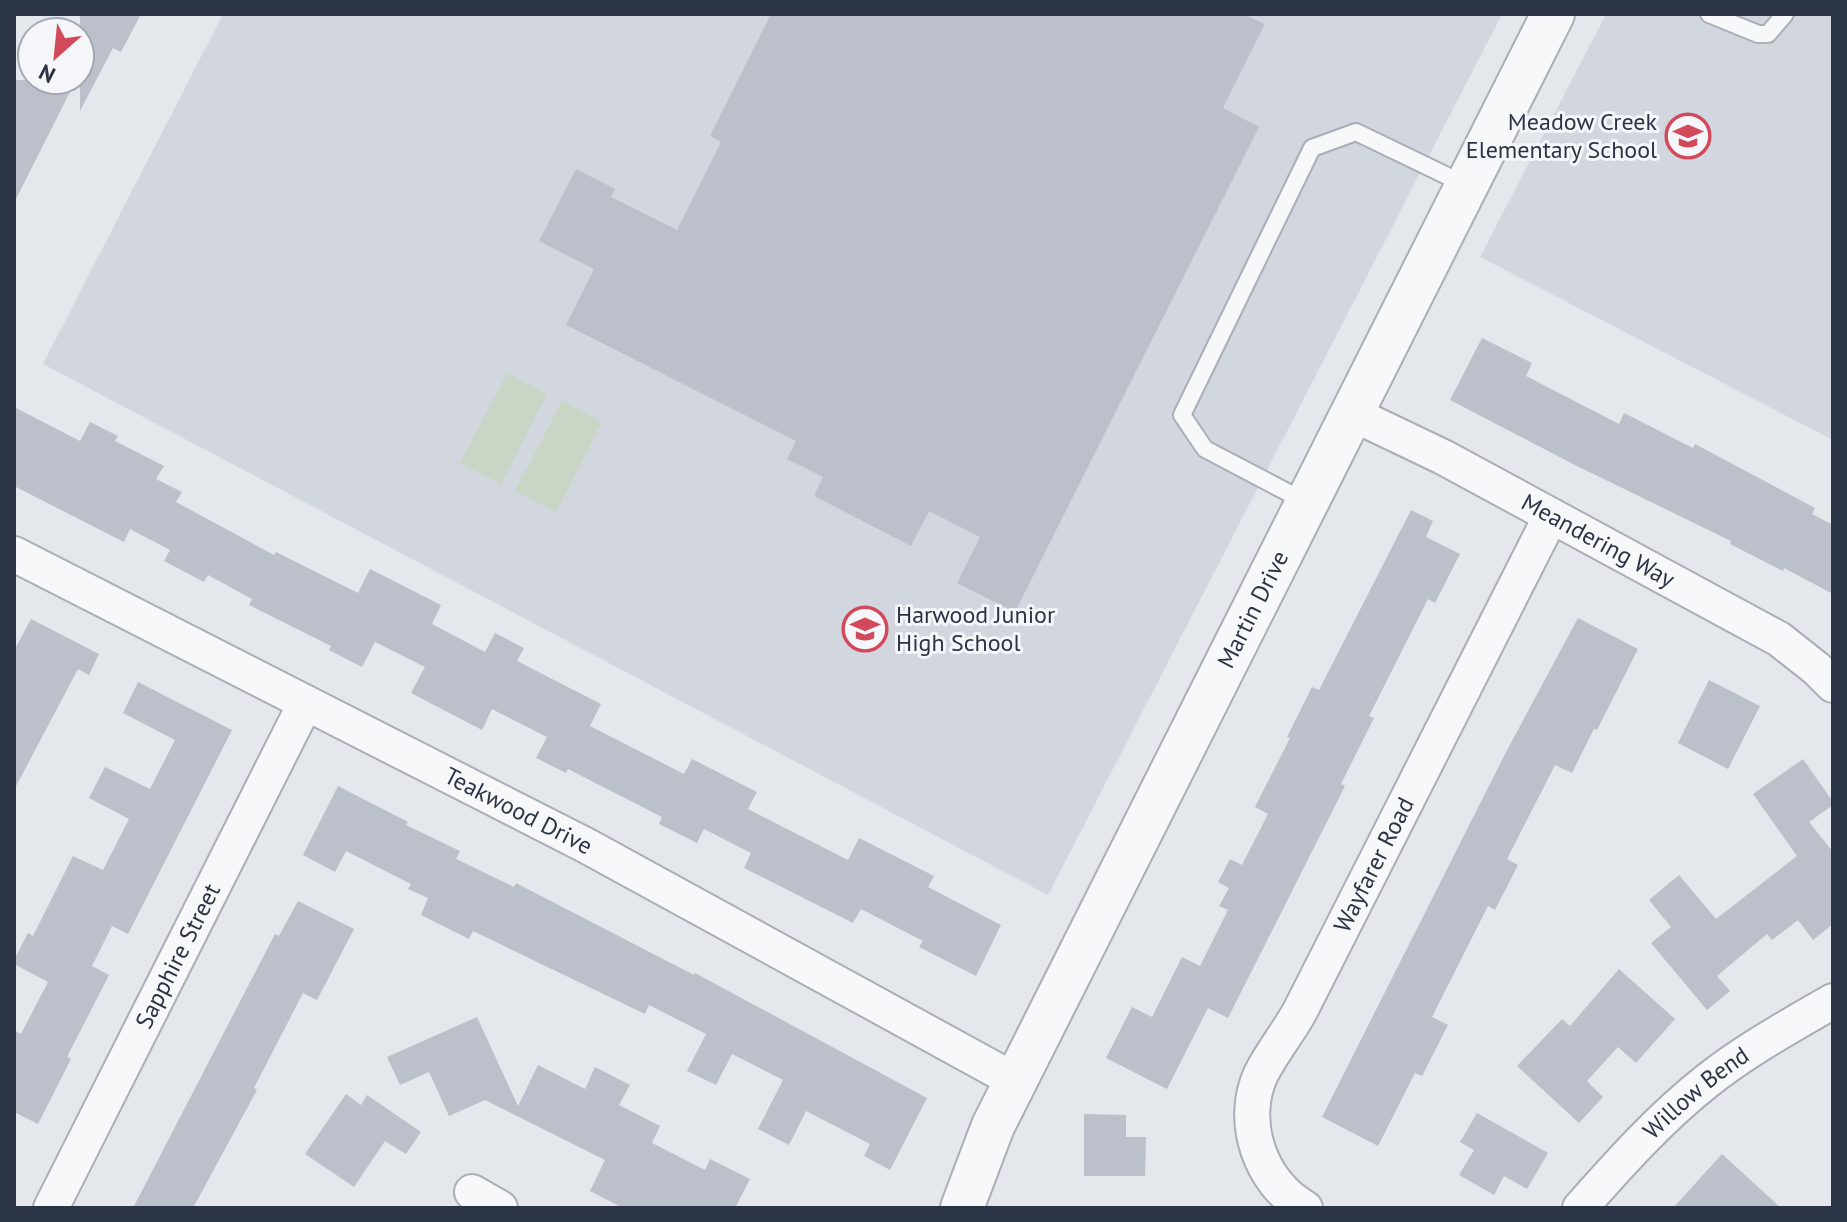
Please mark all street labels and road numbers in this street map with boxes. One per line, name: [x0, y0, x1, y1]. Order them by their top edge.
street label: Meandering Way: [1516, 486, 1680, 595]
street label: Martin Drive: [1210, 545, 1295, 673]
street label: Teakwood Drive: [439, 760, 598, 861]
street label: Wayfarer Road: [1326, 792, 1421, 937]
street label: Sapphire Street: [128, 878, 227, 1034]
street label: Willow Bend: [1636, 1039, 1755, 1145]

